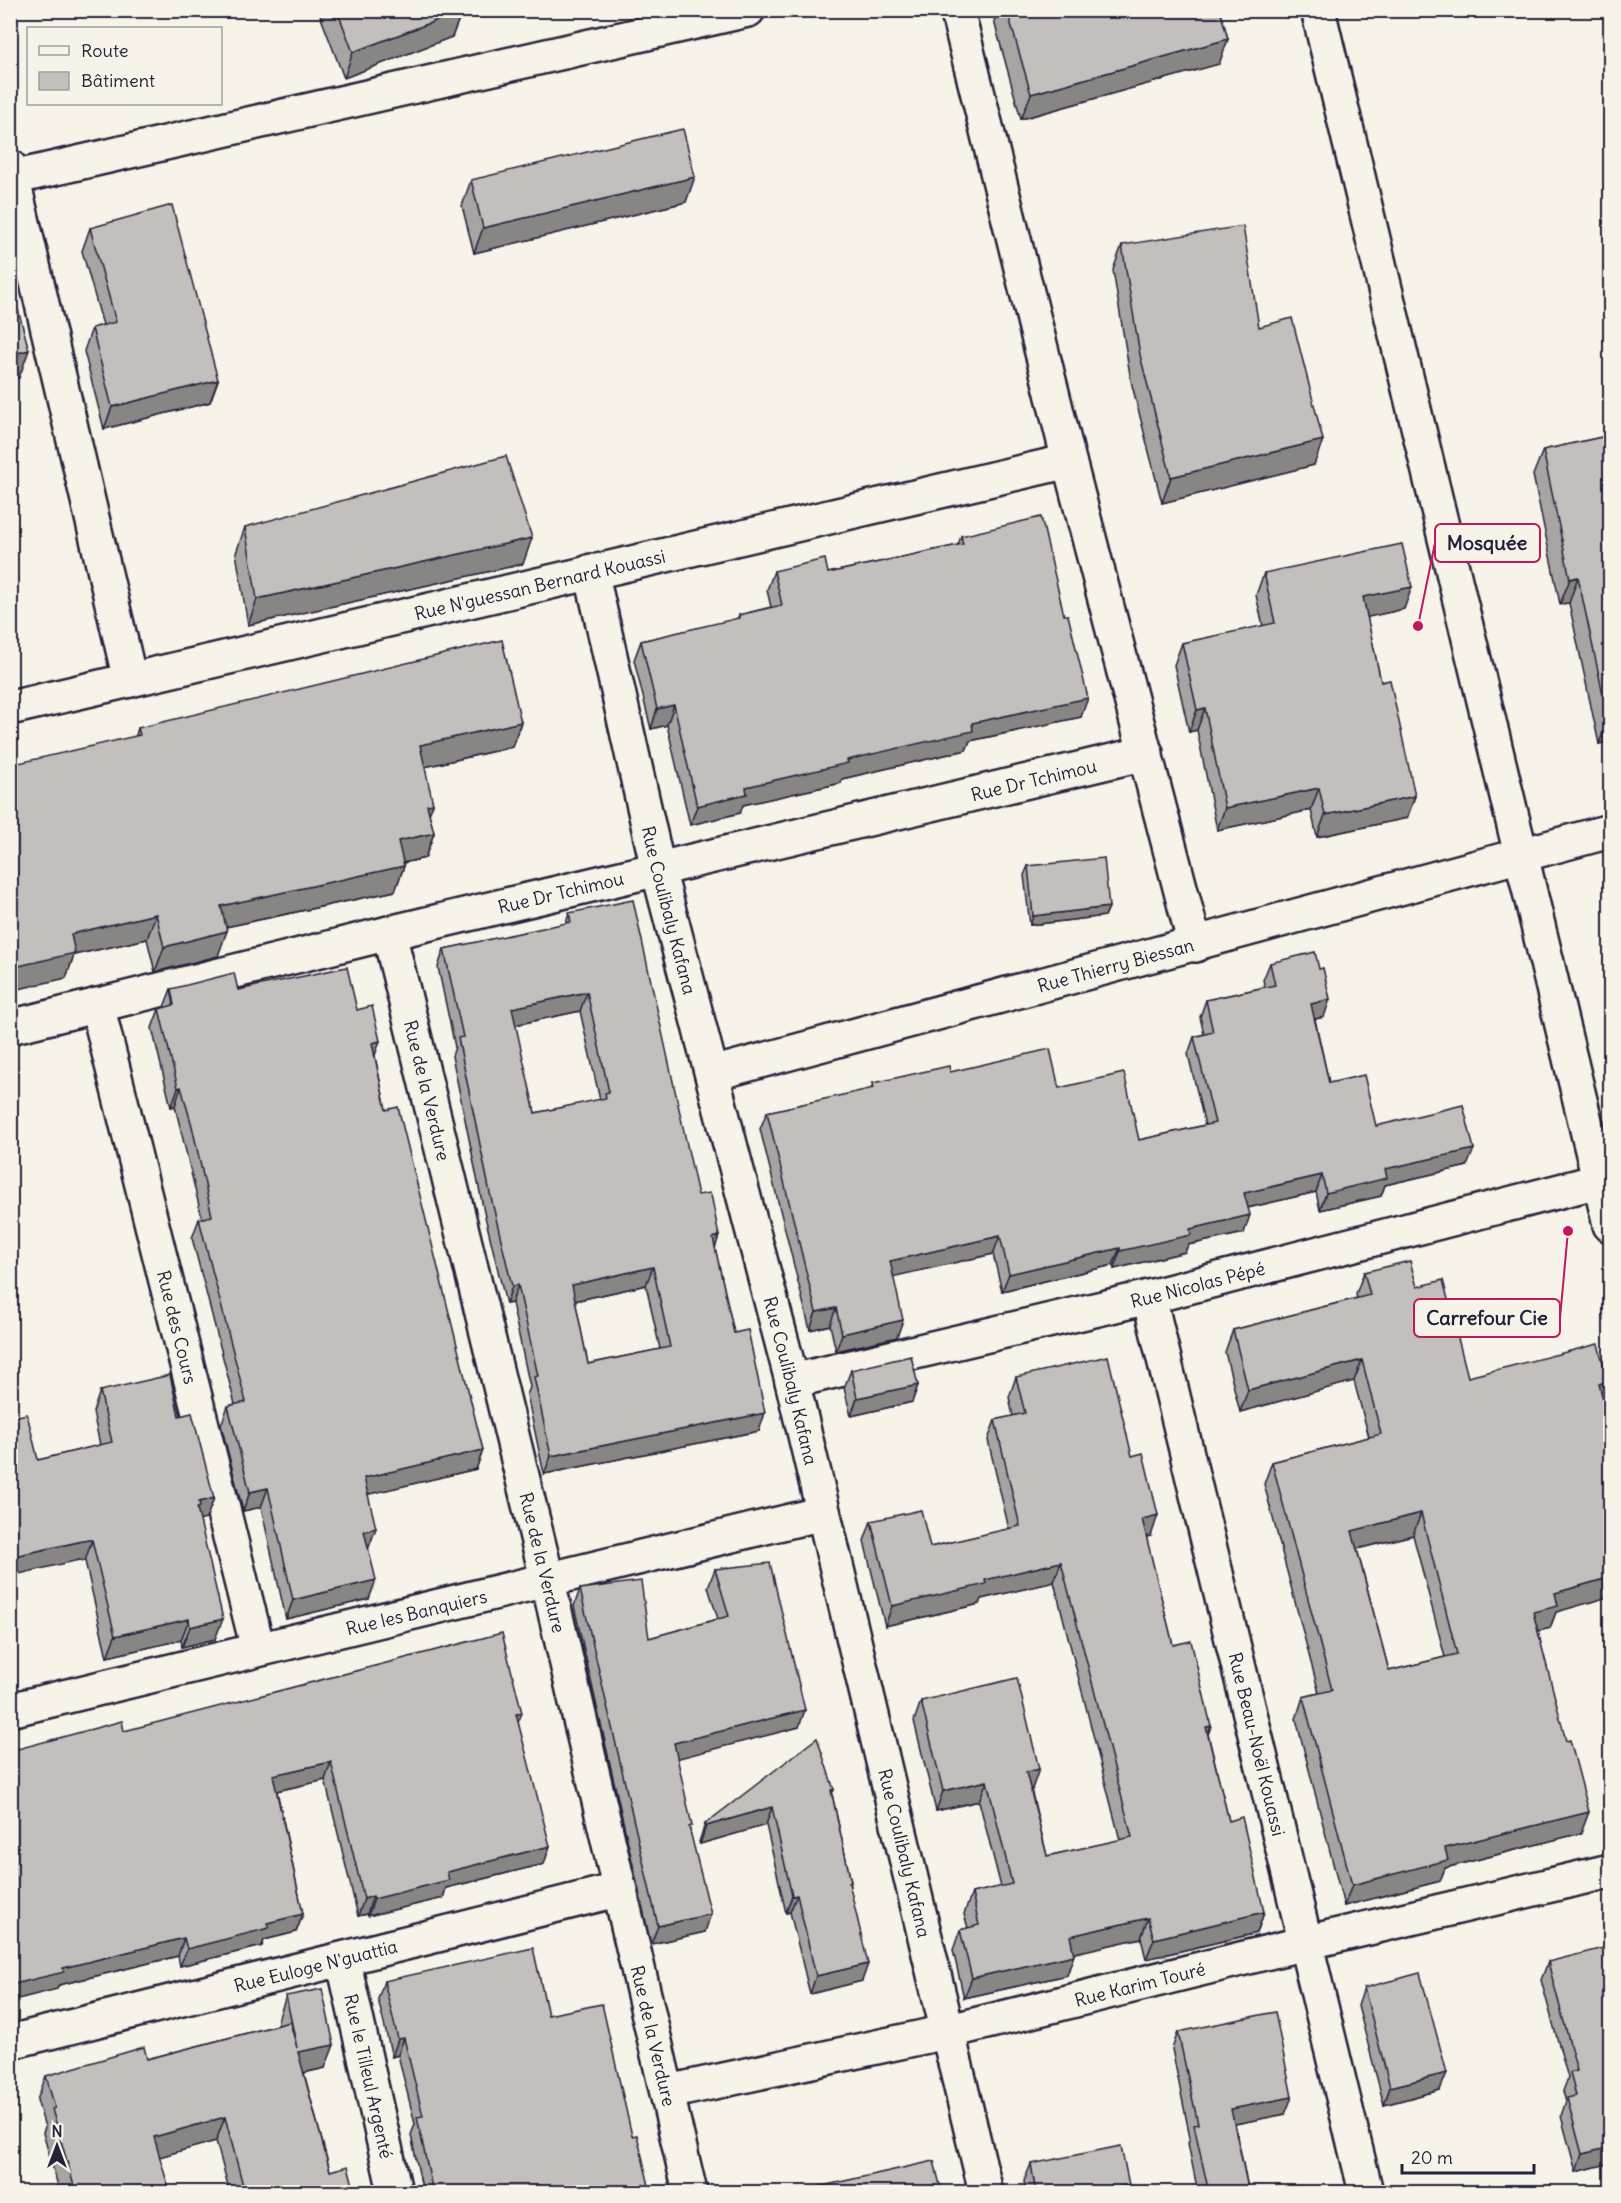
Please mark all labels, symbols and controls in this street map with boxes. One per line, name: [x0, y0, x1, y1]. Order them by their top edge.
legend: [27, 27, 222, 105]
text: Route: [81, 39, 129, 62]
text: Bâtiment: [81, 69, 155, 92]
callout: Mosquée: [1435, 524, 1540, 562]
text: Mosquée: [1447, 530, 1528, 555]
street label: Rue N'guessan Bernard Kouassi: [412, 544, 667, 625]
street label: Rue Dr Tchimou: [968, 754, 1099, 806]
street label: Rue Coulibaly Kafana: [637, 824, 702, 997]
street label: Rue Dr Tchimou: [496, 866, 626, 918]
street label: Rue Thierry Biessan: [1035, 933, 1196, 997]
street label: Rue de la Verdure: [399, 1018, 456, 1163]
street label: Rue Nicolas Pépé: [1128, 1256, 1267, 1312]
street label: Rue des Cours: [152, 1268, 203, 1386]
street label: Rue Coulibaly Kafana: [759, 1294, 823, 1467]
callout: Carrefour Cie: [1414, 1299, 1560, 1337]
text: Carrefour Cie: [1426, 1305, 1548, 1330]
street label: Rue de la Verdure: [515, 1490, 571, 1635]
street label: Rue les Banquiers: [343, 1584, 489, 1640]
street label: Rue Beau-Noël Kouassi: [1224, 1650, 1291, 1838]
street label: Rue Coulibaly Kafana: [874, 1766, 936, 1940]
street label: Rue Euloge N'guattia: [231, 1934, 400, 1997]
street label: Rue Karim Touré: [1072, 1957, 1208, 2011]
street label: Rue de la Verdure: [626, 1963, 681, 2108]
street label: Rue le Tilleul Argenté: [340, 1992, 399, 2161]
north arrow: [27, 2116, 87, 2176]
text: N: [51, 2121, 63, 2141]
scale bar: [1402, 2137, 1534, 2175]
text: 20 m: [1411, 2146, 1453, 2169]

